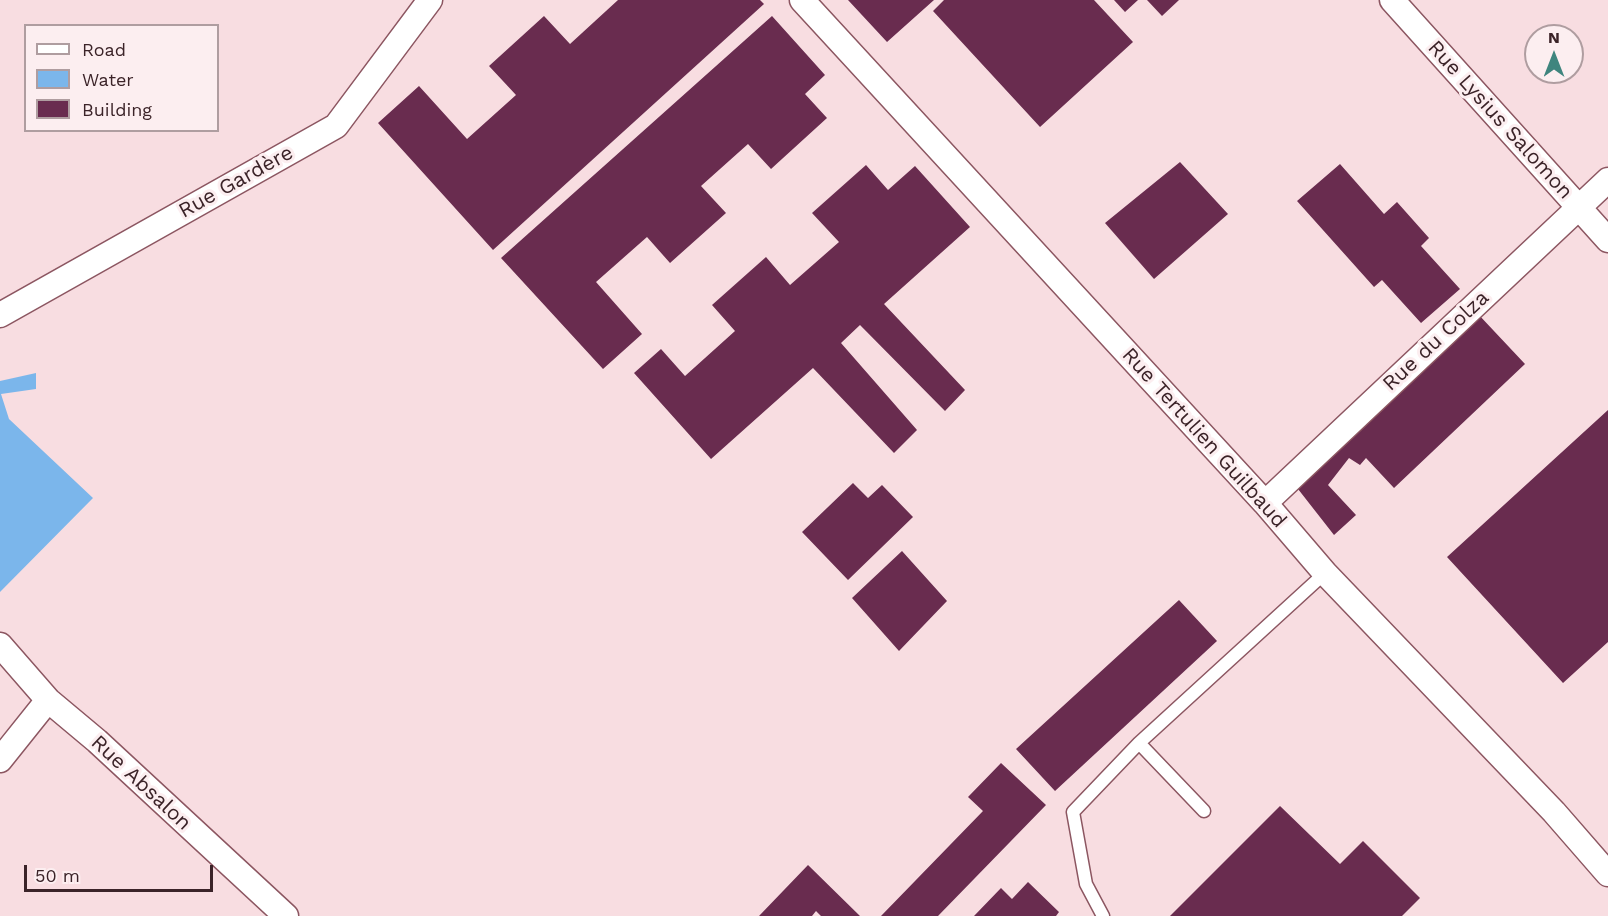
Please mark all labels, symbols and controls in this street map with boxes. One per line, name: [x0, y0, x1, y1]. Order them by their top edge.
legend: [24, 24, 219, 132]
north arrow: [1524, 24, 1584, 84]
text: N: [1548, 28, 1560, 47]
street label: Rue Lysius Salomon: [1422, 35, 1578, 205]
text: Road: [82, 39, 126, 60]
text: Water: [82, 69, 134, 90]
text: Building: [82, 99, 152, 120]
street label: Rue Gardère: [174, 140, 298, 224]
street label: Rue du Colza: [1378, 285, 1494, 397]
street label: Rue Tertulien Guilbaud: [1116, 343, 1292, 533]
street label: Rue Absalon: [86, 730, 196, 836]
scale bar: [27, 853, 216, 891]
text: 50 m: [35, 865, 80, 886]

